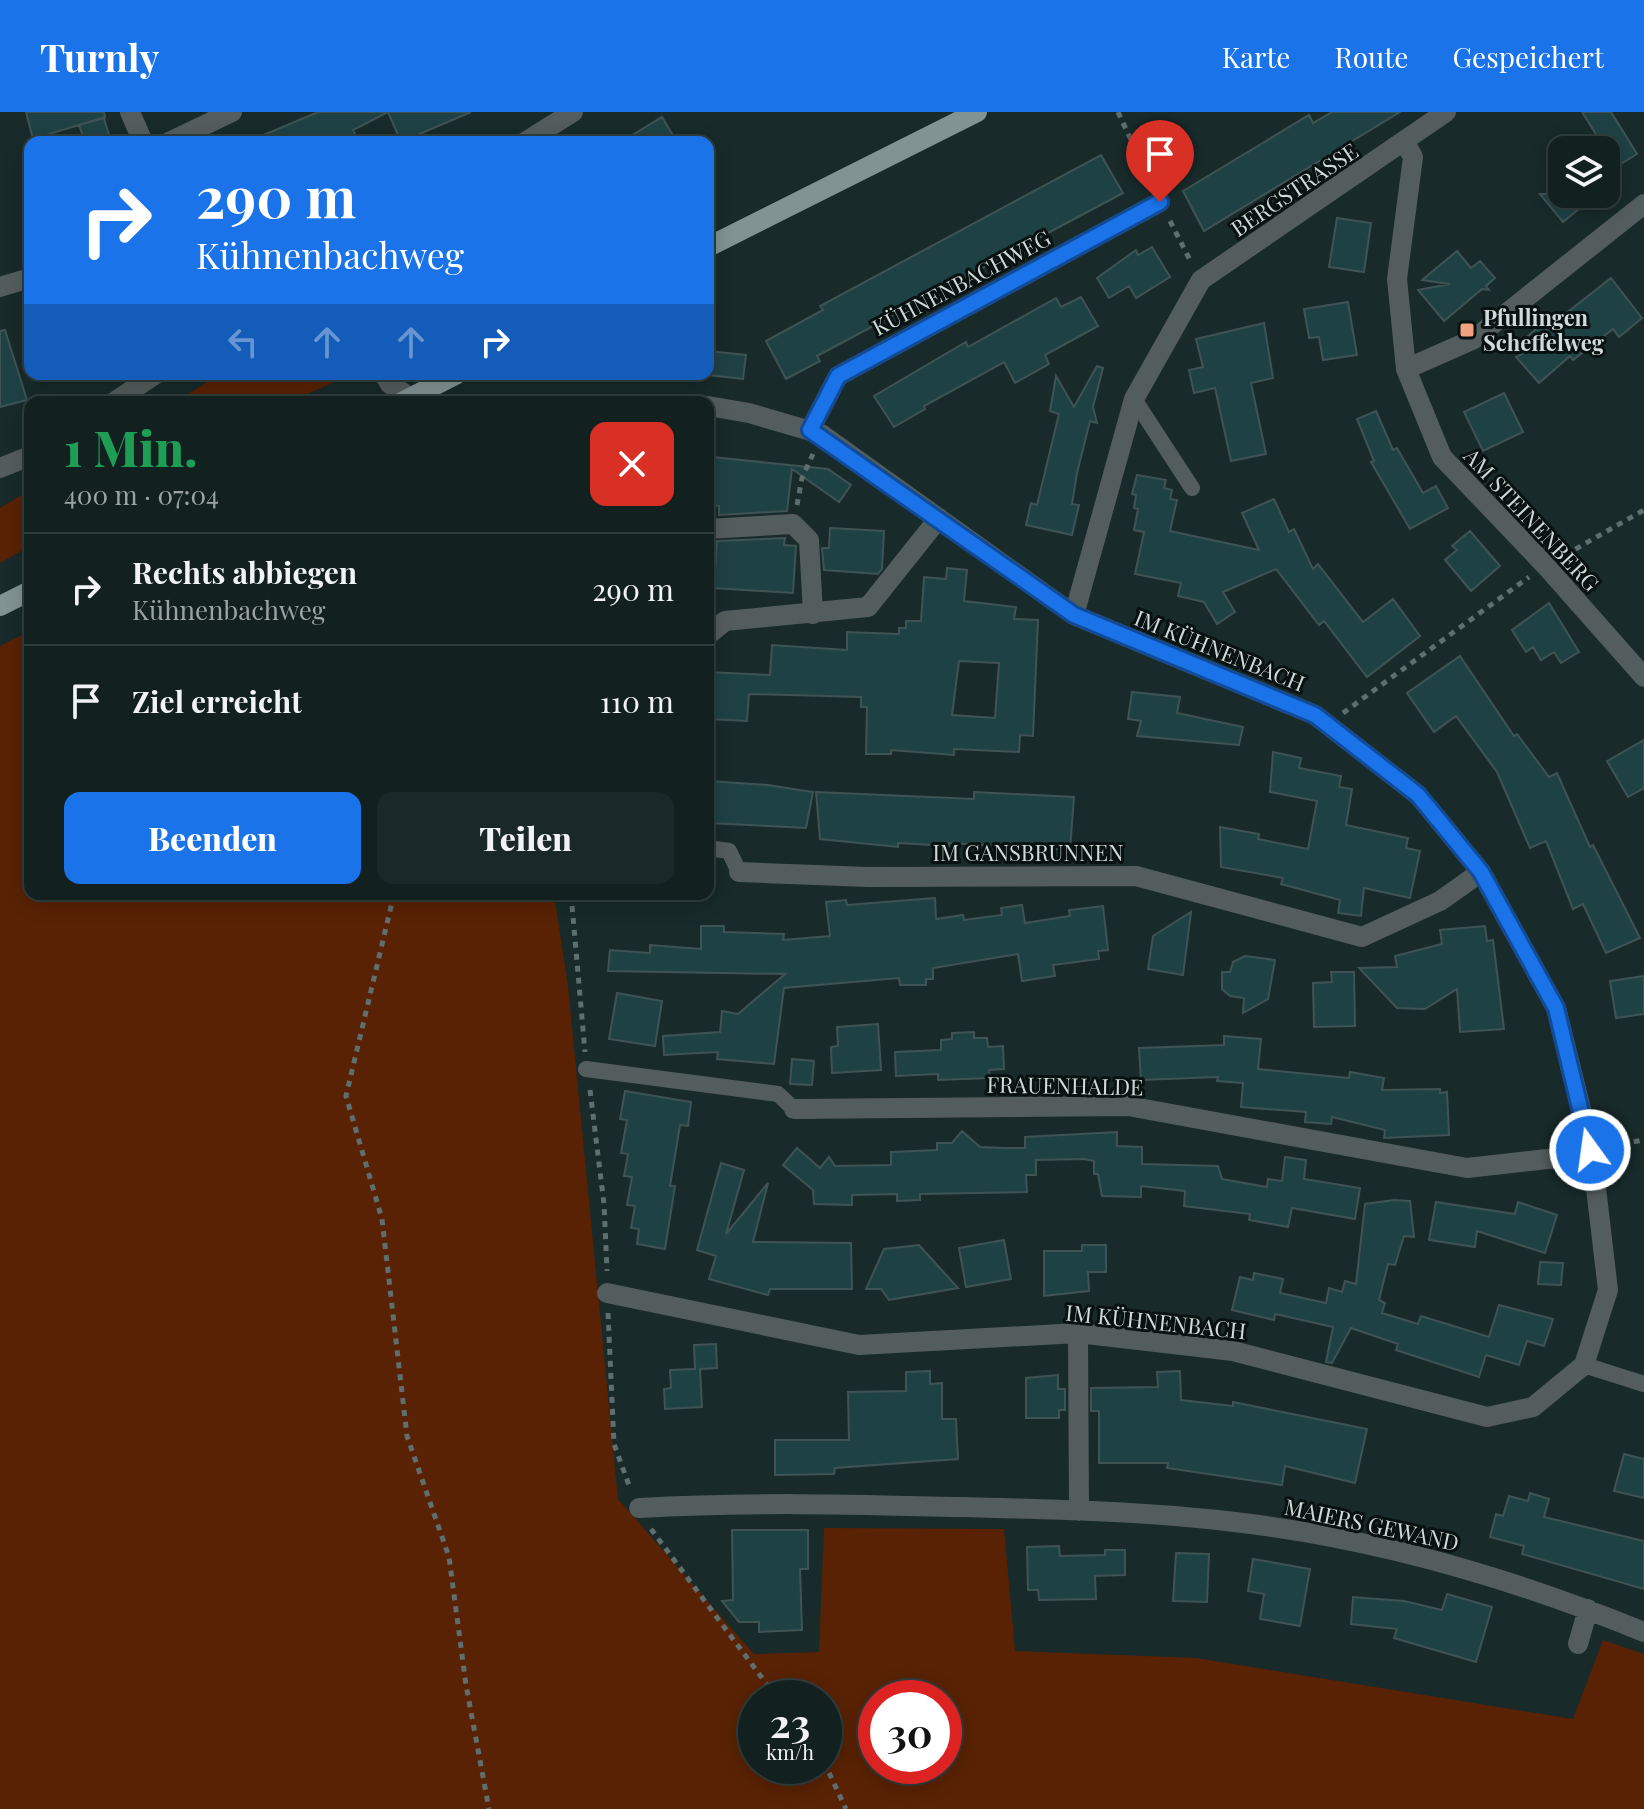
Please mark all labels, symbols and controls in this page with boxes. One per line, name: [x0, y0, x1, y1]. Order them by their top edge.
text: Turnly: [40, 31, 159, 82]
text: Karte: [1222, 38, 1291, 75]
text: Route: [1335, 38, 1408, 75]
text: Gespeichert: [1452, 38, 1604, 75]
pin: [1126, 120, 1194, 202]
icon: arrive: [1138, 132, 1182, 176]
street label: BERGSTRASSE: [1224, 135, 1364, 243]
map controls: [1548, 136, 1620, 208]
button: layers: [1548, 136, 1620, 208]
text: 290 m: [196, 158, 356, 233]
icon: right: [64, 168, 168, 272]
street label: KÜHNENBACHWEG: [866, 222, 1056, 342]
text: Kühnenbachweg: [196, 230, 464, 278]
place label: Pfullingen Scheffelweg: [1483, 302, 1605, 357]
icon: left: [221, 320, 265, 364]
icon: ahead: [305, 320, 349, 364]
icon: ahead: [389, 320, 433, 364]
icon: right: [473, 320, 517, 364]
marker: Pfullingen Scheffelweg: [1458, 321, 1476, 339]
text: 1 Min.: [64, 415, 197, 479]
button: close: [590, 422, 674, 506]
street label: AM STEINENBERG: [1457, 440, 1606, 597]
text: 400 m · 07:04: [64, 477, 219, 512]
text: Rechts abbiegen: [132, 552, 357, 592]
icon: right: [64, 567, 108, 611]
text: 290 m: [592, 569, 674, 609]
text: Kühnenbachweg: [132, 592, 326, 627]
street label: IM KÜHNENBACH: [1130, 602, 1310, 698]
icon: arrive: [64, 679, 108, 723]
text: Ziel erreicht: [132, 681, 302, 721]
text: 110 m: [600, 681, 674, 721]
button: Beenden: [64, 792, 361, 884]
button: Teilen: [377, 792, 674, 884]
street label: IM GANSBRUNNEN: [932, 837, 1124, 867]
street label: FRAUENHALDE: [986, 1069, 1144, 1101]
position arrow: [1548, 1108, 1632, 1192]
street label: IM KÜHNENBACH: [1064, 1297, 1248, 1345]
street label: MAIERS GEWAND: [1282, 1491, 1462, 1557]
speed limit sign: 30: [858, 1680, 962, 1784]
text: 23: [770, 1695, 810, 1748]
text: km/h: [766, 1738, 814, 1765]

